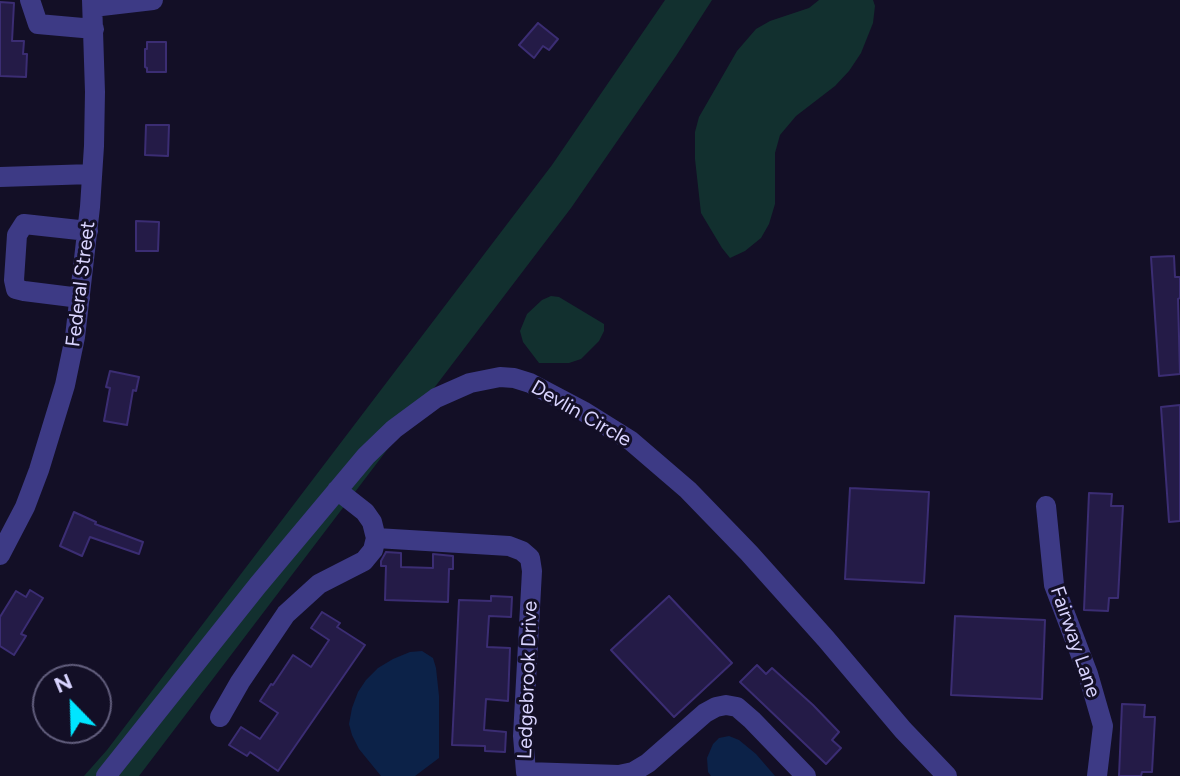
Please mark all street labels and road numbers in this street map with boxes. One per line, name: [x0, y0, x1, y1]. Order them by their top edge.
street label: Federal Street: [61, 220, 101, 348]
street label: Devlin Circle: [527, 376, 635, 452]
street label: Fairway Lane: [1045, 583, 1105, 701]
street label: Ledgebrook Drive: [513, 600, 543, 760]

